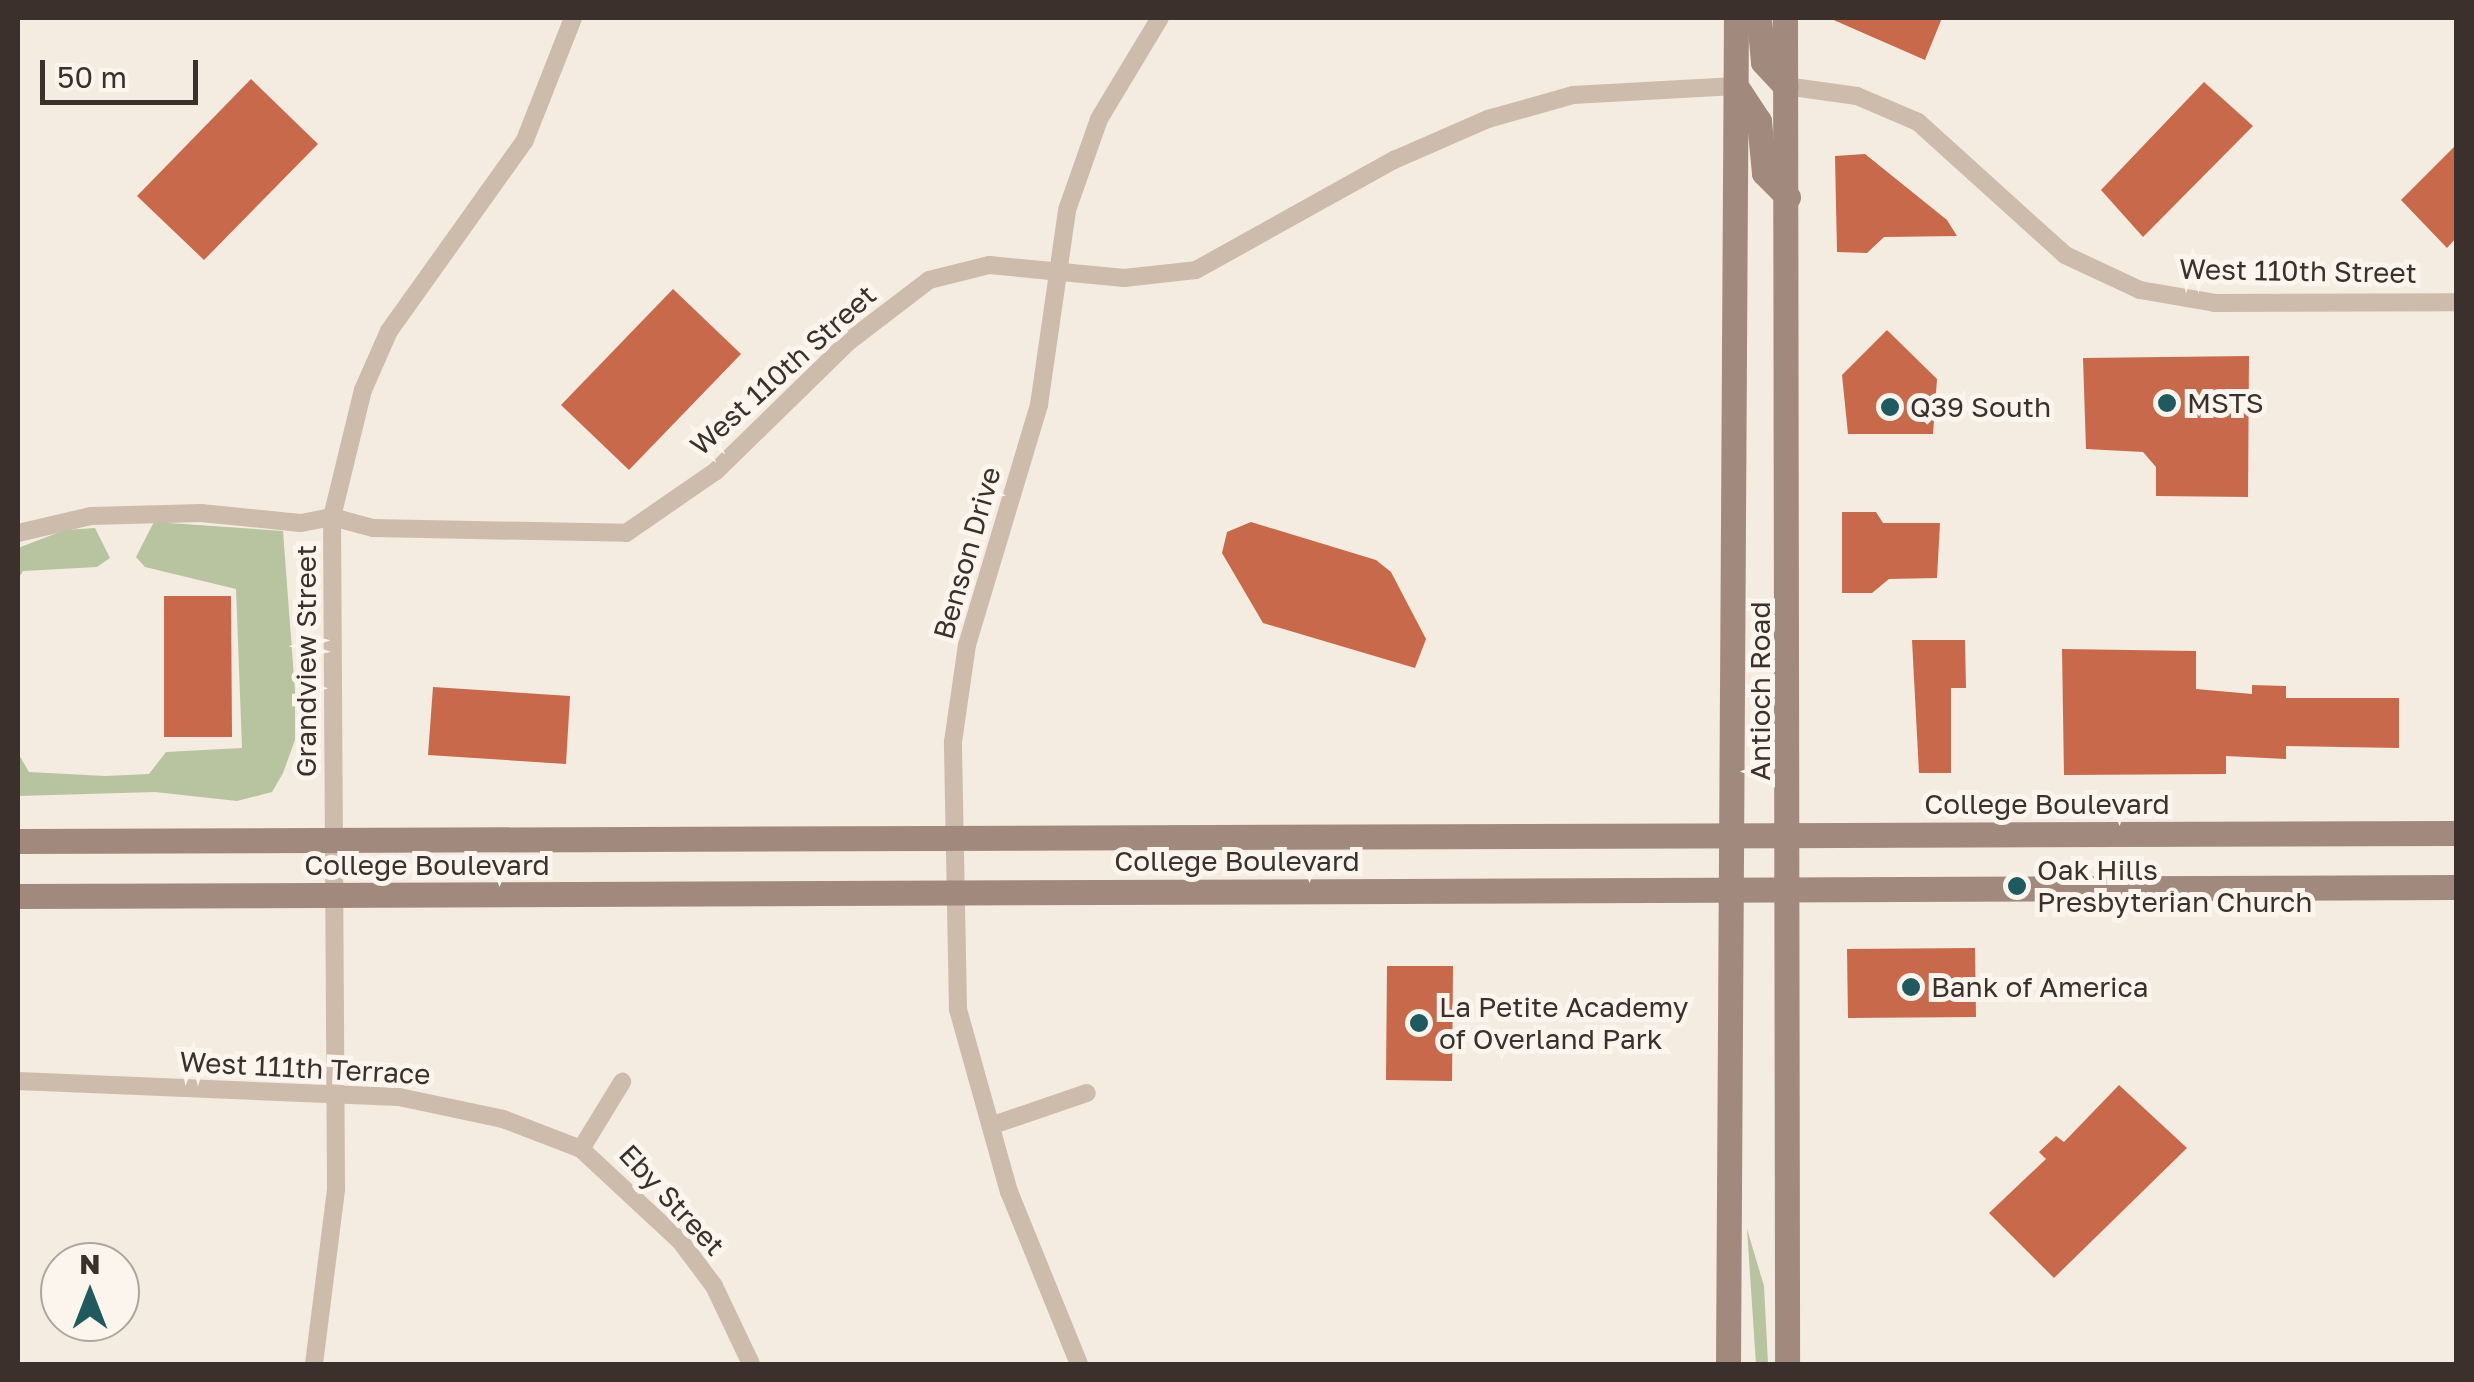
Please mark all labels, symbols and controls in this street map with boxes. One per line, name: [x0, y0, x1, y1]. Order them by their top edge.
scale bar: [45, 40, 202, 102]
text: 50 m: [57, 59, 127, 95]
street label: West 110th Street: [2179, 252, 2417, 290]
street label: West 110th Street: [683, 278, 883, 462]
place label: MSTS: [2187, 386, 2264, 420]
place label: Q39 South: [1910, 390, 2051, 424]
marker: MSTS: [2156, 392, 2178, 414]
marker: Q39 South: [1879, 396, 1901, 418]
street label: Benson Drive: [926, 463, 1008, 643]
street label: Grandview Street: [289, 545, 323, 777]
street label: Antioch Road: [1743, 601, 1777, 781]
street label: College Boulevard: [1924, 787, 2170, 821]
street label: College Boulevard: [1114, 844, 1360, 878]
street label: College Boulevard: [304, 848, 550, 882]
place label: Oak Hills Presbyterian Church: [2037, 853, 2312, 919]
marker: Oak Hills Presbyterian Church: [2006, 875, 2028, 897]
place label: Bank of America: [1931, 970, 2149, 1004]
marker: Bank of America: [1900, 976, 1922, 998]
place label: La Petite Academy of Overland Park: [1439, 990, 1688, 1056]
marker: La Petite Academy of Overland Park: [1408, 1012, 1430, 1034]
street label: West 111th Terrace: [179, 1045, 431, 1091]
street label: Eby Street: [612, 1138, 732, 1262]
north arrow: [40, 1242, 140, 1342]
text: N: [79, 1247, 101, 1280]

